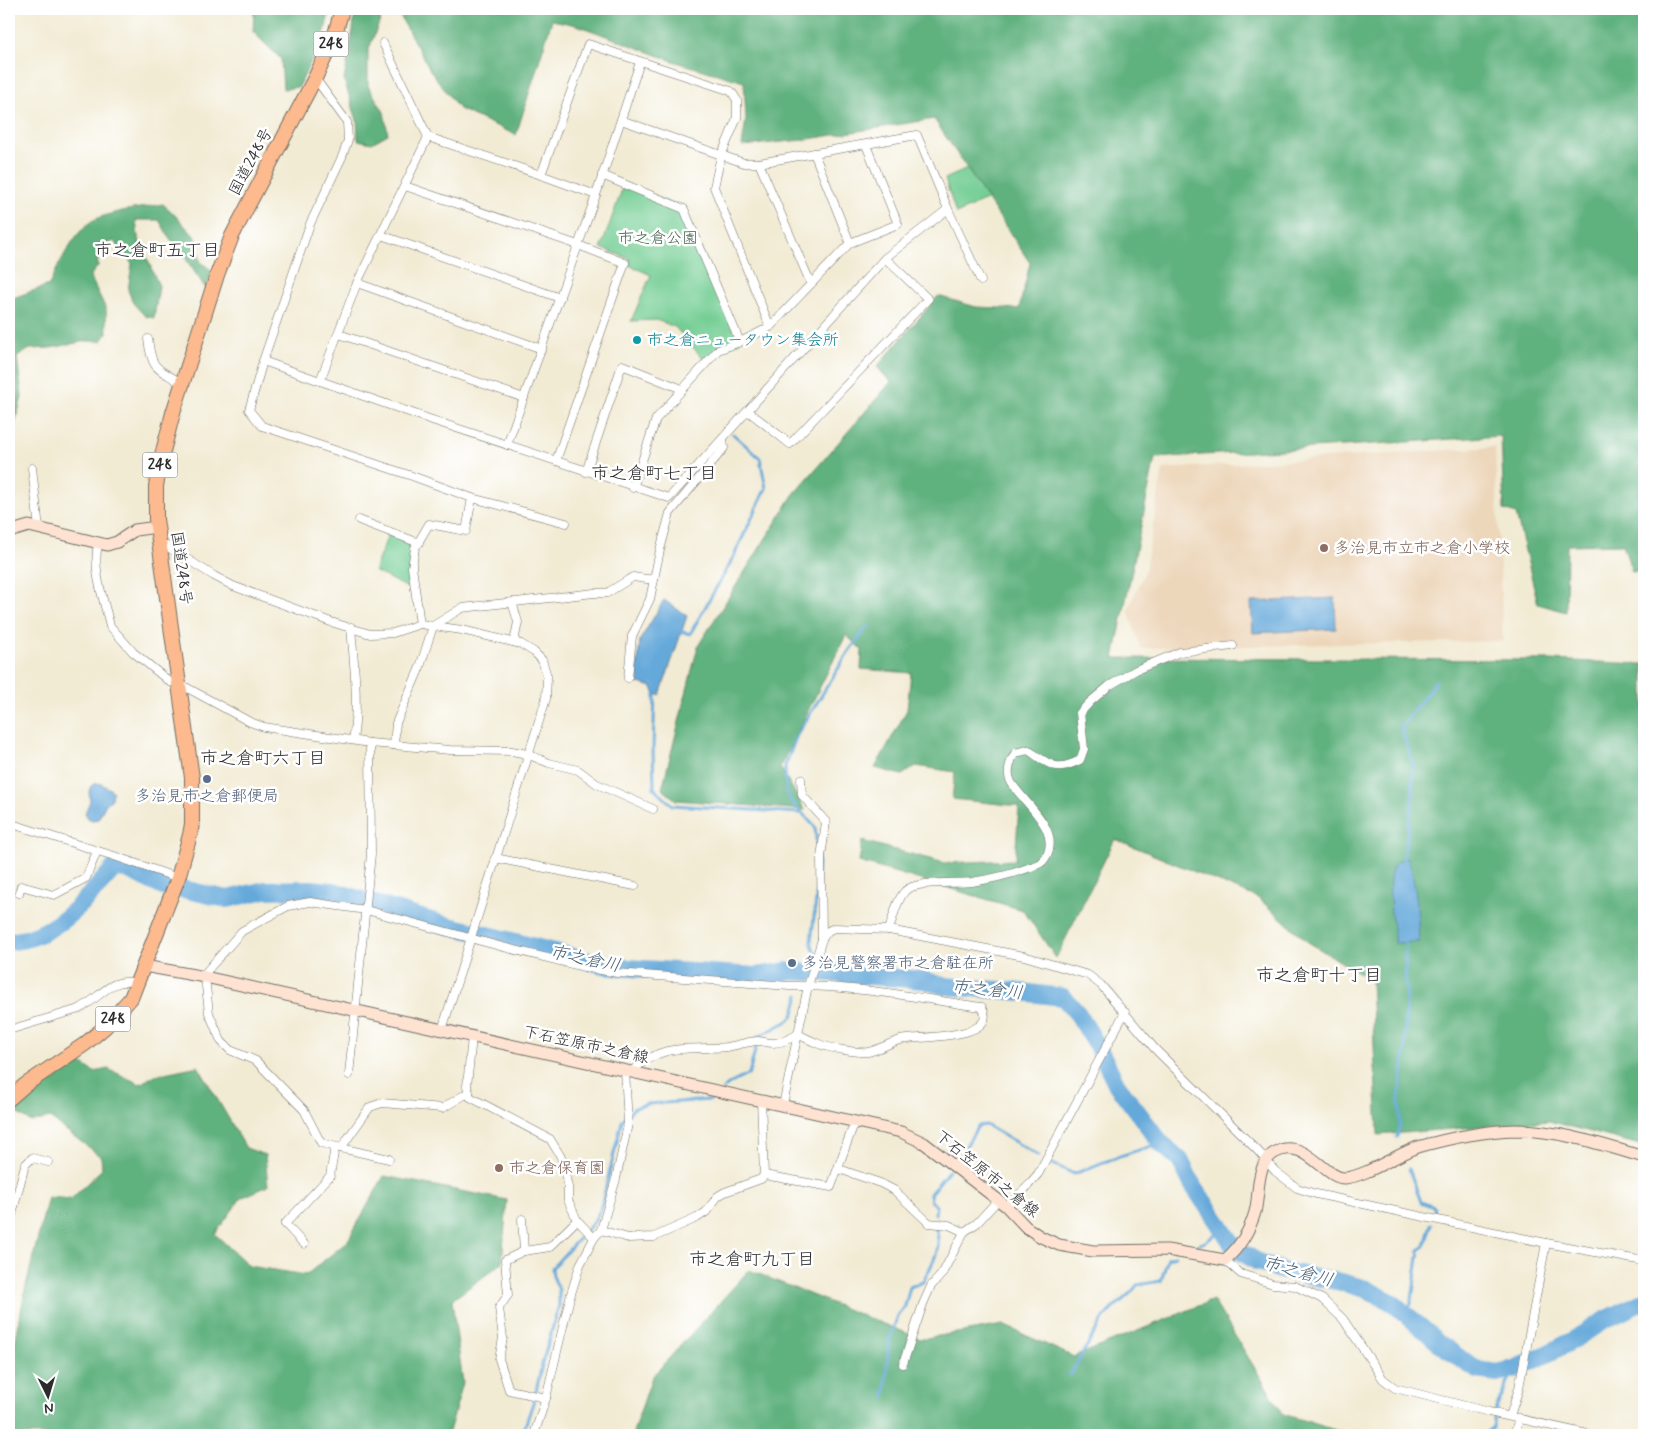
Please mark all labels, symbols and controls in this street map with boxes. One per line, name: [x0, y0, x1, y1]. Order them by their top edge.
road number: 248: [314, 32, 348, 56]
street label: 国道248号: [224, 124, 278, 200]
park label: 市之倉公園: [618, 228, 698, 249]
district label: 市之倉町五丁目: [94, 239, 220, 263]
place label: 市之倉ニュータウン集会所: [647, 330, 839, 351]
marker: 市之倉ニュータウン集会所: [631, 334, 643, 346]
road number: 248: [142, 452, 178, 478]
district label: 市之倉町七丁目: [591, 462, 717, 486]
street label: 国道248号: [165, 530, 197, 606]
place label: 多治見市立市之倉小学校: [1334, 538, 1510, 559]
marker: 多治見市立市之倉小学校: [1318, 542, 1330, 554]
district label: 市之倉町六丁目: [200, 747, 326, 771]
marker: 多治見市之倉郵便局: [201, 773, 213, 785]
place label: 多治見市之倉郵便局: [135, 786, 279, 807]
water label: 市之倉川: [547, 940, 623, 978]
place label: 多治見警察署市之倉駐在所: [802, 953, 994, 974]
marker: 多治見警察署市之倉駐在所: [786, 957, 798, 969]
district label: 市之倉町十丁目: [1256, 964, 1382, 988]
water label: 市之倉川: [950, 974, 1024, 1006]
road number: 248: [96, 1006, 130, 1032]
street label: 下石笠原市之倉線: [521, 1021, 651, 1069]
street label: 下石笠原市之倉線: [931, 1126, 1043, 1222]
place label: 市之倉保育園: [509, 1158, 605, 1179]
marker: 市之倉保育園: [493, 1162, 505, 1174]
district label: 市之倉町九丁目: [689, 1248, 815, 1272]
water label: 市之倉川: [1260, 1251, 1336, 1293]
north arrow: [22, 1372, 72, 1422]
text: N: [44, 1399, 54, 1417]

